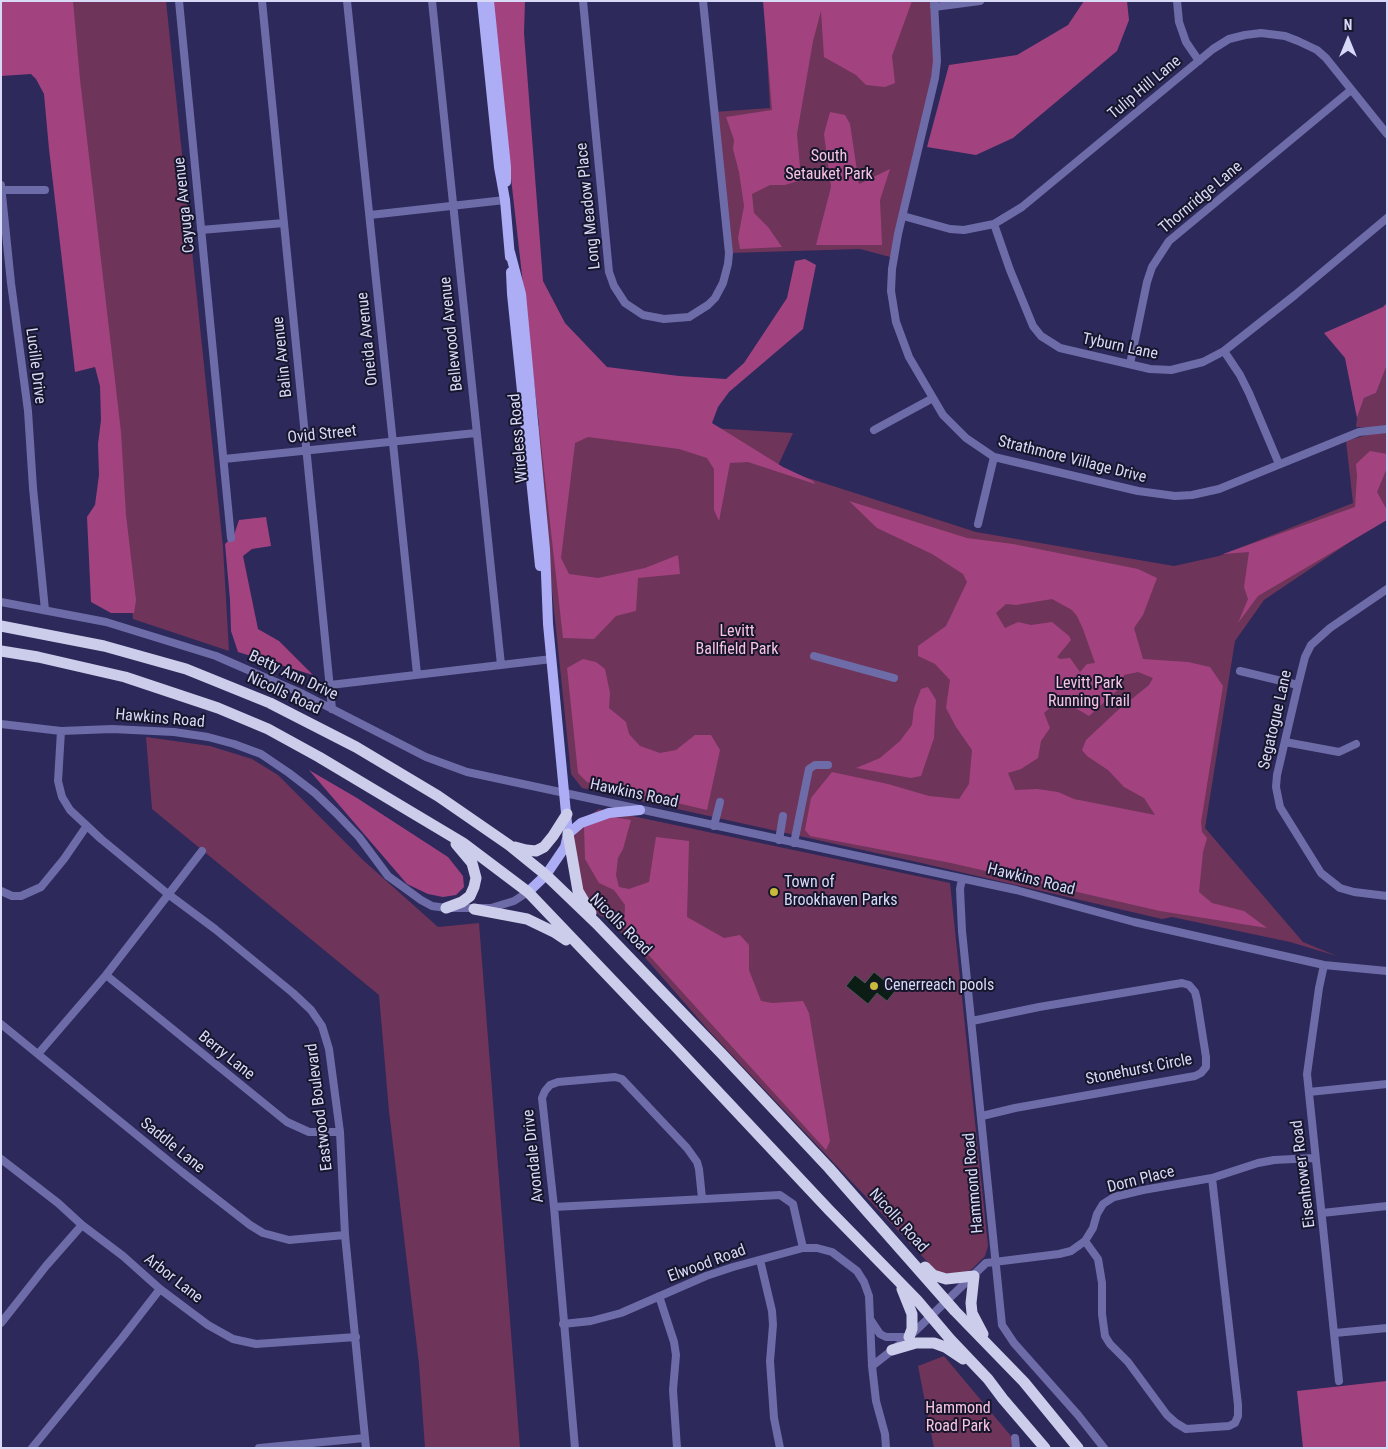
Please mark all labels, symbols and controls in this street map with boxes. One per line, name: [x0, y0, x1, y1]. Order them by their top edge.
north arrow: [1323, 15, 1373, 65]
text: N: [1344, 17, 1352, 33]
street label: Tulip Hill Lane: [1105, 52, 1185, 124]
street label: Long Meadow Place: [573, 142, 605, 270]
park label: South Setauket Park: [785, 147, 873, 185]
street label: Cayuga Avenue: [170, 156, 200, 254]
street label: Thornridge Lane: [1155, 158, 1247, 238]
street label: Bellewood Avenue: [436, 276, 468, 392]
street label: Oneida Avenue: [354, 291, 382, 387]
street label: Balin Avenue: [269, 316, 297, 398]
street label: Lucille Drive: [21, 327, 49, 405]
street label: Tyburn Lane: [1080, 330, 1160, 364]
street label: Wireless Road: [506, 393, 532, 483]
street label: Ovid Street: [287, 422, 357, 448]
street label: Strathmore Village Drive: [996, 432, 1148, 488]
park label: Levitt Ballfield Park: [696, 622, 778, 660]
street label: Betty Ann Drive: [245, 647, 341, 705]
street label: Segatogue Lane: [1255, 668, 1297, 772]
street label: Nicolls Road: [244, 669, 324, 719]
park label: Levitt Park Running Trail: [1048, 674, 1130, 712]
street label: Hawkins Road: [114, 706, 206, 732]
street label: Hawkins Road: [588, 775, 680, 813]
street label: Hawkins Road: [985, 860, 1077, 900]
place label: Town of Brookhaven Parks: [784, 873, 897, 911]
marker: Town of Brookhaven Parks: [768, 886, 780, 898]
street label: Nicolls Road: [585, 890, 655, 960]
place label: Cenerreach pools: [884, 976, 994, 996]
marker: Cenerreach pools: [868, 980, 880, 992]
street label: Berry Lane: [194, 1027, 258, 1085]
street label: Eastwood Boulevard: [303, 1042, 337, 1172]
street label: Stonehurst Circle: [1084, 1050, 1194, 1090]
street label: Avondale Drive: [520, 1108, 548, 1204]
street label: Saddle Lane: [136, 1114, 208, 1178]
street label: Eisenhower Road: [1288, 1119, 1320, 1229]
street label: Hammond Road: [960, 1132, 988, 1234]
street label: Dorn Place: [1105, 1162, 1177, 1198]
street label: Nicolls Road: [864, 1185, 932, 1257]
street label: Elwood Road: [665, 1241, 749, 1287]
street label: Arbor Lane: [140, 1250, 206, 1308]
park label: Hammond Road Park: [925, 1399, 991, 1437]

